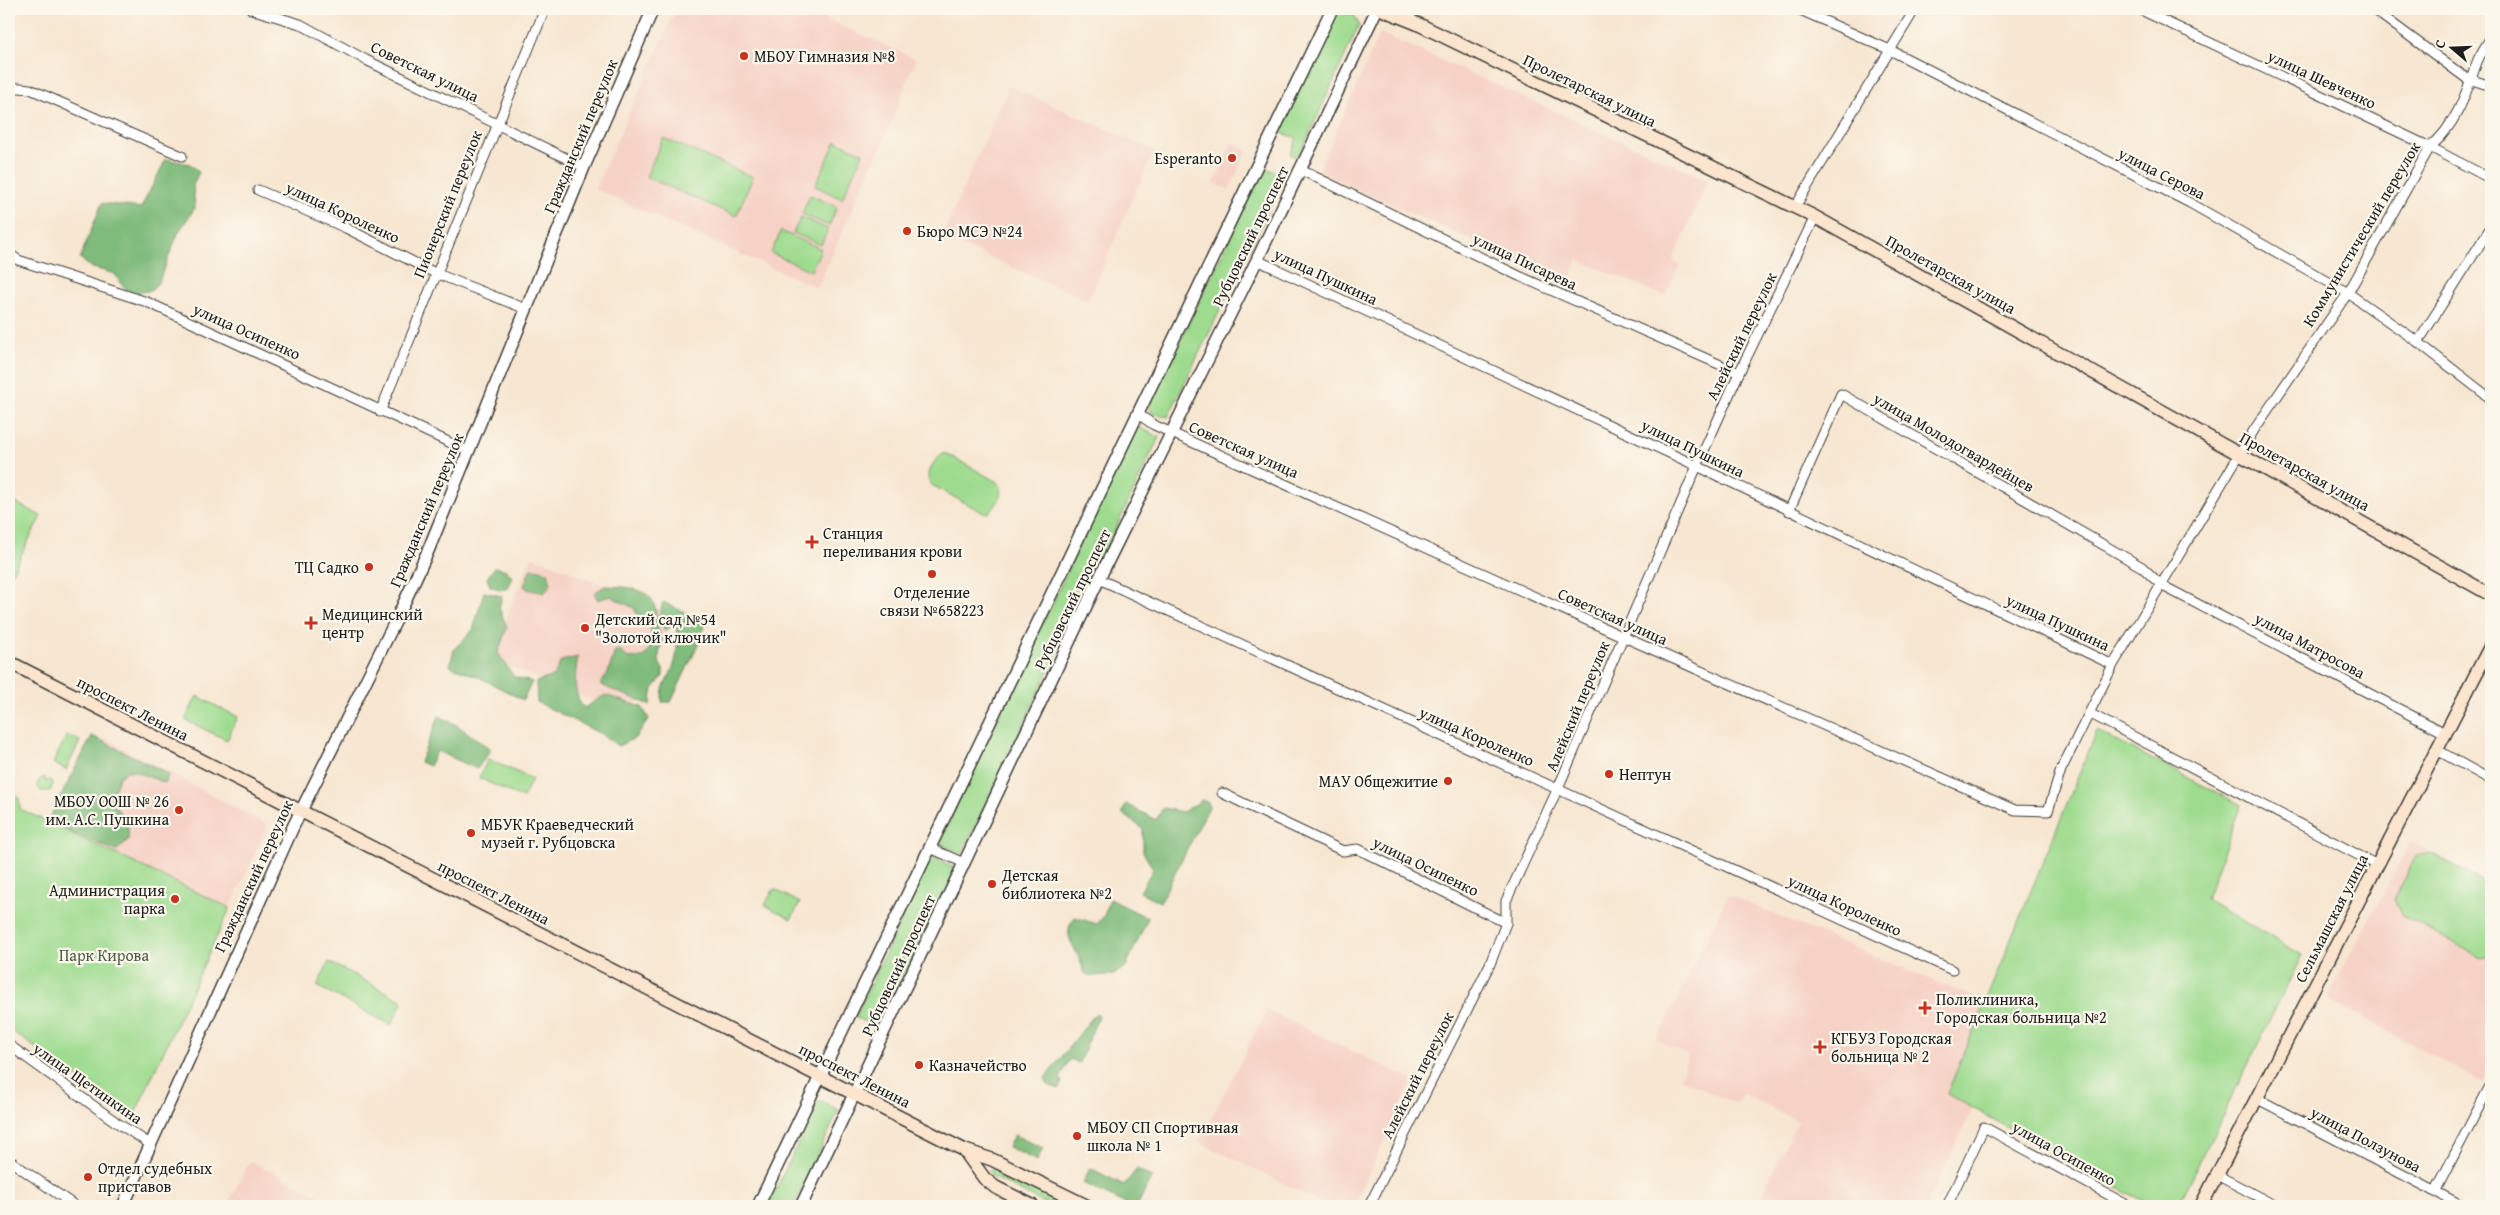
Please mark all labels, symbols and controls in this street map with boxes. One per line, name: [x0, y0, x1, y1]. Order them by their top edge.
north arrow: [2428, 22, 2478, 72]
street label: Советская улица: [367, 34, 484, 108]
text: С: [2429, 37, 2450, 51]
street label: улица Шевченко: [2263, 43, 2380, 115]
place label: МБОУ Гимназия №8: [754, 44, 895, 68]
street label: Пролетарская улица: [1519, 47, 1661, 133]
marker: МБОУ Гимназия №8: [738, 50, 750, 62]
street label: Гражданский переулок: [537, 55, 624, 217]
street label: Пионерский переулок: [406, 126, 488, 282]
street label: Коммунистический переулок: [2296, 136, 2426, 331]
street label: улица Серова: [2113, 140, 2210, 205]
place label: Esperanto: [1155, 146, 1222, 170]
marker: Esperanto: [1226, 152, 1238, 164]
street label: Рубцовский проспект: [1206, 161, 1295, 310]
street label: улица Короленко: [281, 175, 404, 249]
place label: Бюро МСЭ №24: [917, 219, 1023, 243]
marker: Бюро МСЭ №24: [901, 225, 913, 237]
street label: улица Писарева: [1468, 226, 1582, 296]
street label: Пролетарская улица: [1882, 228, 2021, 320]
street label: улица Пушкина: [1269, 241, 1382, 311]
street label: Алейский переулок: [1700, 267, 1783, 404]
street label: улица Осипенко: [188, 296, 305, 365]
street label: улица Молодогвардейцев: [1868, 386, 2039, 498]
street label: улица Пушкина: [1636, 412, 1749, 484]
street label: Советская улица: [1185, 414, 1303, 484]
street label: Пролетарская улица: [2236, 425, 2375, 517]
street label: Гражданский переулок: [383, 429, 470, 591]
place label: Станция переливания крови: [823, 521, 963, 563]
street label: Рубцовский проспект: [1028, 524, 1117, 673]
marker: Станция переливания крови: [805, 535, 819, 549]
place label: ТЦ Садко: [295, 555, 359, 579]
marker: ТЦ Садко: [363, 561, 375, 573]
marker: Отделение связи №658223: [926, 568, 938, 580]
place label: Отделение связи №658223: [880, 580, 984, 622]
street label: Советская улица: [1554, 581, 1672, 651]
street label: улица Пушкина: [2001, 587, 2114, 657]
place label: Медицинский центр: [322, 602, 423, 644]
street label: улица Матросова: [2250, 605, 2370, 684]
place label: Детский сад №54 "Золотой ключик": [594, 607, 727, 649]
marker: Медицинский центр: [304, 616, 318, 630]
marker: Детский сад №54 "Золотой ключик": [579, 622, 591, 634]
street label: Алейский переулок: [1539, 636, 1616, 775]
street label: проспект Ленина: [73, 670, 193, 747]
street label: улица Короленко: [1415, 699, 1538, 772]
place label: Нептун: [1619, 762, 1671, 786]
marker: Нептун: [1603, 768, 1615, 780]
place label: МАУ Общежитие: [1319, 769, 1438, 793]
marker: МАУ Общежитие: [1442, 775, 1454, 787]
place label: МБОУ ООШ № 26 им. А.С. Пушкина: [46, 789, 169, 831]
street label: Гражданский переулок: [207, 795, 299, 956]
marker: МБОУ ООШ № 26 им. А.С. Пушкина: [173, 804, 185, 816]
place label: МБУК Краеведческий музей г. Рубцовска: [481, 812, 634, 854]
marker: МБУК Краеведческий музей г. Рубцовска: [465, 827, 477, 839]
street label: улица Осипенко: [1368, 829, 1483, 902]
street label: Сельмашская улица: [2288, 849, 2374, 987]
street label: проспект Ленина: [434, 854, 554, 931]
place label: Детская библиотека №2: [1001, 863, 1112, 905]
street label: улица Короленко: [1783, 868, 1906, 942]
place label: Администрация парка: [49, 878, 165, 920]
marker: Детская библиотека №2: [986, 878, 998, 890]
street label: Рубцовский проспект: [855, 890, 941, 1040]
marker: Администрация парка: [169, 893, 181, 905]
park label: Парк Кирова: [59, 943, 149, 967]
place label: Поликлиника, Городская больница №2: [1936, 987, 2107, 1029]
marker: Поликлиника, Городская больница №2: [1918, 1001, 1932, 1015]
street label: Алейский переулок: [1375, 1007, 1460, 1143]
place label: КГБУЗ Городская больница № 2: [1831, 1026, 1952, 1068]
street label: улица Щетинкина: [27, 1036, 148, 1130]
street label: проспект Ленина: [795, 1037, 915, 1114]
marker: КГБУЗ Городская больница № 2: [1813, 1040, 1827, 1054]
place label: Казначейство: [929, 1053, 1027, 1077]
marker: Казначейство: [913, 1059, 925, 1071]
street label: улица Ползунова: [2306, 1099, 2426, 1178]
street label: улица Осипенко: [2007, 1114, 2120, 1191]
place label: МБОУ СП Спортивная школа № 1: [1087, 1115, 1239, 1157]
marker: МБОУ СП Спортивная школа № 1: [1071, 1130, 1083, 1142]
place label: Отдел судебных приставов: [98, 1156, 213, 1198]
marker: Отдел судебных приставов: [82, 1171, 94, 1183]

